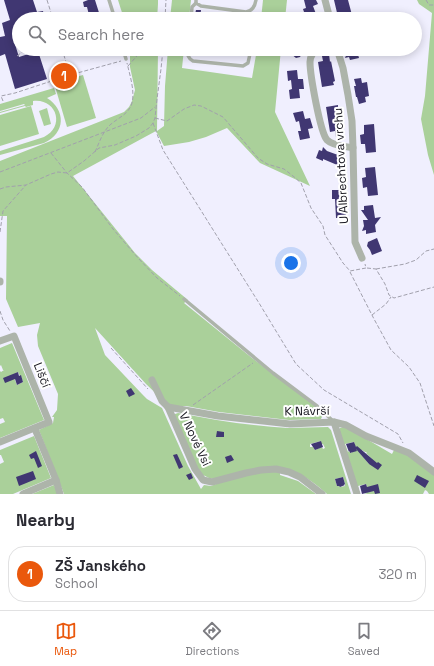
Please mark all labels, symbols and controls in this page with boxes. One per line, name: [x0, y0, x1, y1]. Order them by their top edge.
search box: [12, 12, 422, 56]
icon: search: [26, 23, 48, 45]
text: Search here: [58, 25, 144, 44]
pin: 1: [51, 61, 77, 91]
street label: U Albrechtova vrchu: [330, 108, 352, 224]
your location: [281, 253, 301, 273]
street label: Liščí: [30, 360, 54, 390]
street label: K Návrší: [284, 403, 330, 419]
street label: V Nové Vsi: [175, 409, 215, 469]
text: Nearby: [16, 509, 75, 531]
text: ZŠ Janského: [55, 556, 146, 575]
text: 1: [27, 566, 33, 583]
text: 320 m: [378, 566, 417, 583]
text: School: [55, 575, 98, 592]
tab: Map: [54, 620, 77, 658]
tab: Directions: [185, 620, 239, 658]
tab: Saved: [348, 620, 380, 658]

